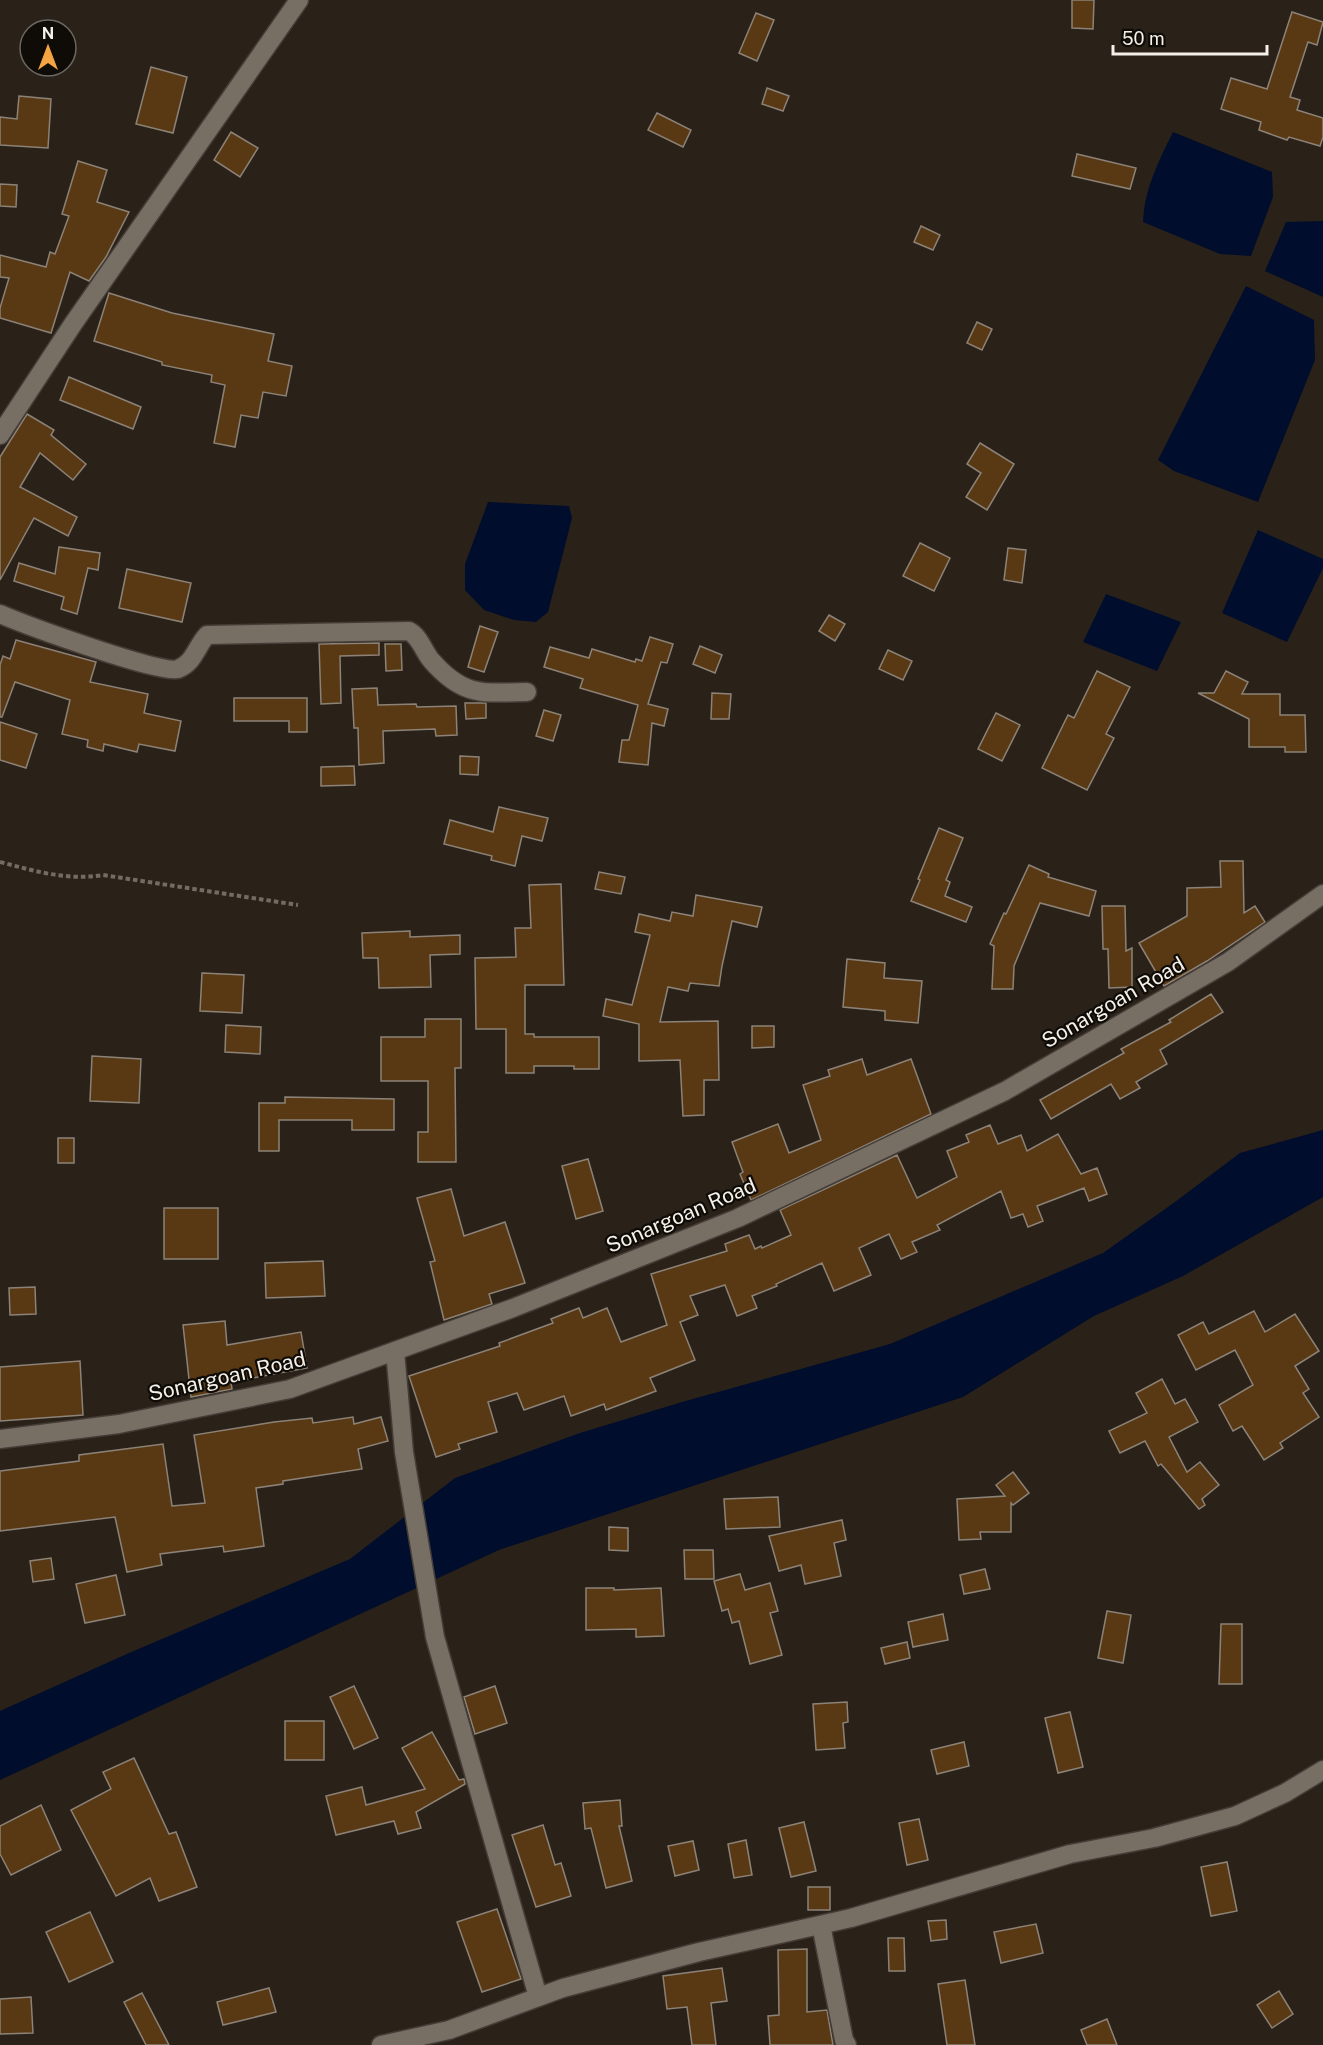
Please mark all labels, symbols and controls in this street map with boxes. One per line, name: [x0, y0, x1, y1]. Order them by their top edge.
north arrow: [18, 18, 78, 78]
scale bar: [1113, 18, 1268, 56]
text: N: [42, 24, 54, 43]
text: 50 m: [1122, 28, 1165, 49]
street label: Sonargoan Road: [1037, 951, 1189, 1053]
street label: Sonargoan Road: [602, 1172, 760, 1258]
street label: Sonargoan Road: [146, 1346, 308, 1406]

